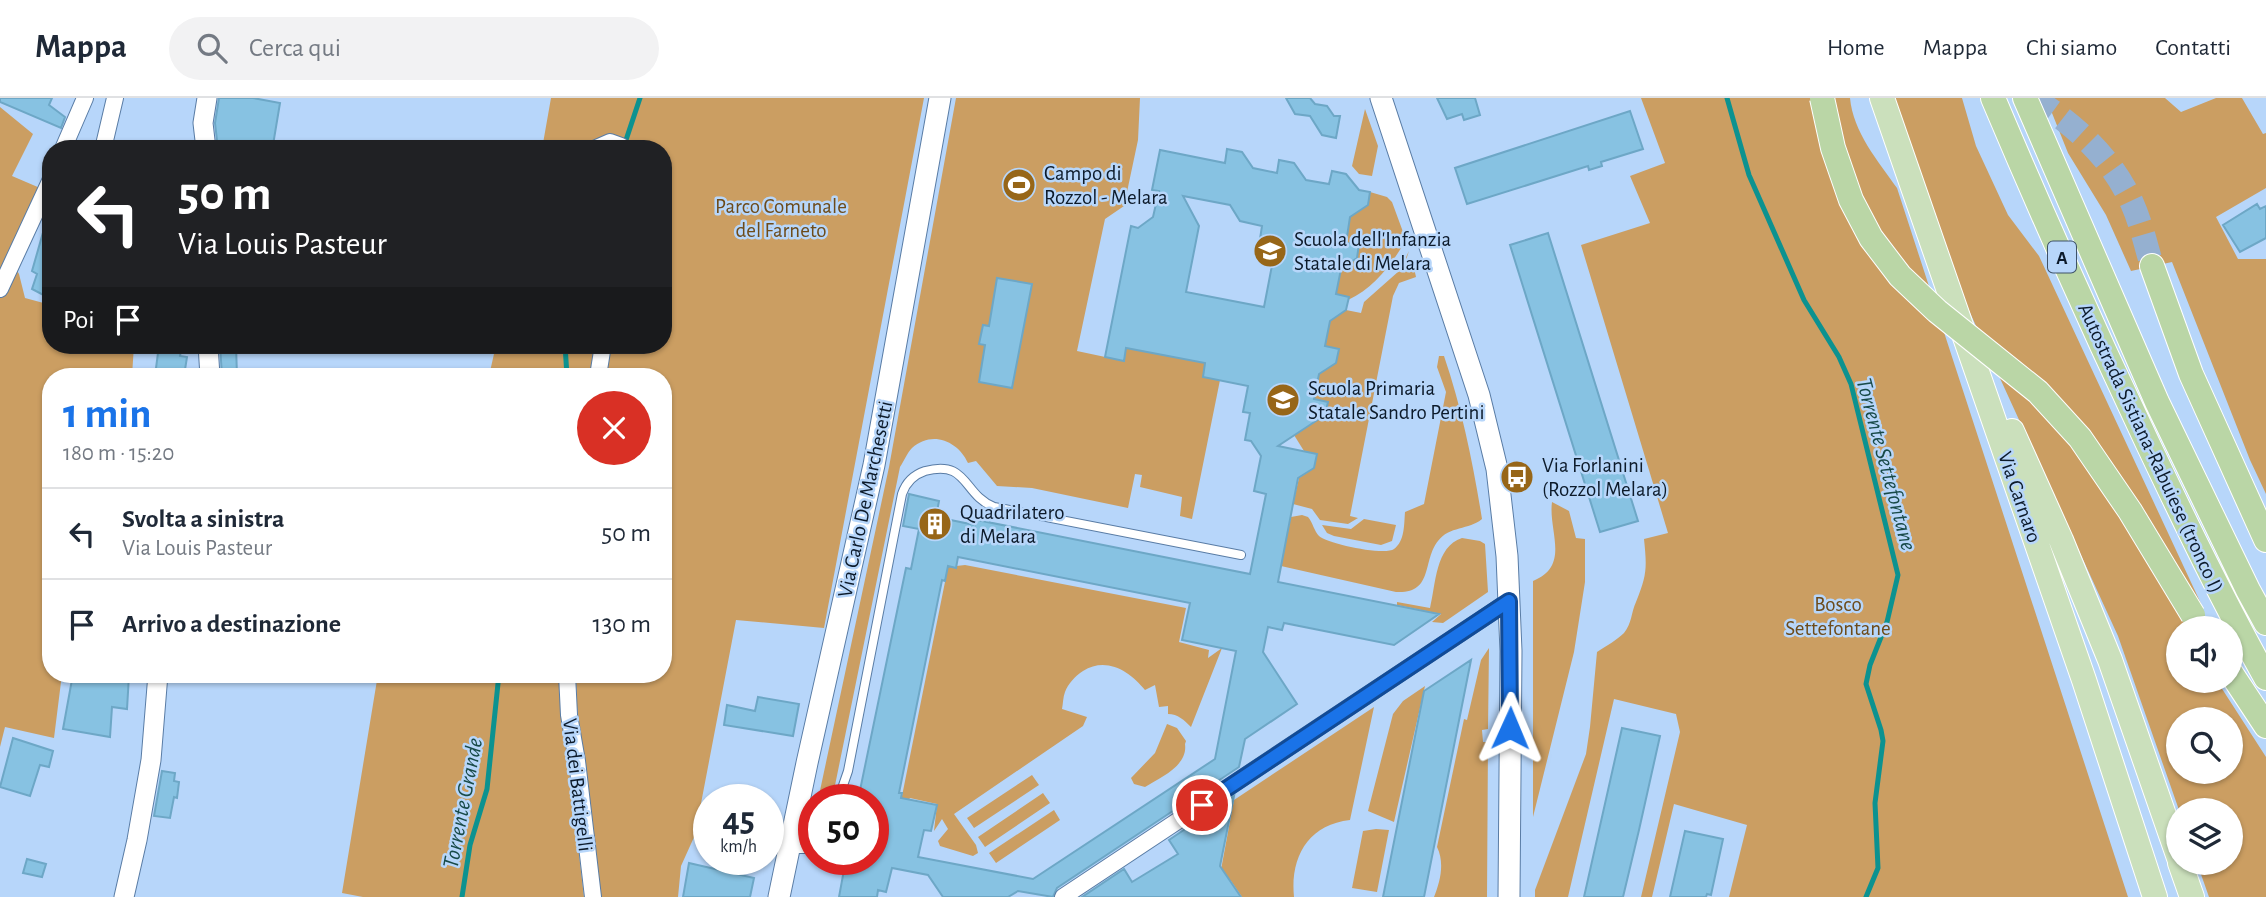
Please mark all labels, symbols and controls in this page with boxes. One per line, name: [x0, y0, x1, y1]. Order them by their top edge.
search box: [169, 17, 659, 80]
icon: search: [193, 29, 231, 67]
text: Mappa: [35, 31, 127, 64]
text: Cerca qui: [249, 35, 341, 61]
text: Home: [1827, 36, 1885, 60]
text: Mappa: [1923, 36, 1988, 60]
text: Chi siamo: [2026, 36, 2117, 60]
text: Contatti: [2155, 36, 2231, 60]
place label: Campo di Rozzol - Melara: [1044, 163, 1168, 208]
sports icon: Campo di Rozzol - Melara: [1000, 166, 1038, 204]
icon: left: [63, 168, 154, 259]
text: 50 m: [178, 170, 272, 219]
park label: Parco Comunale del Farneto: [715, 196, 847, 241]
text: Via Louis Pasteur: [178, 228, 387, 260]
place label: Scuola dell'Infanzia Statale di Melara: [1294, 229, 1452, 274]
school or university icon: Scuola dell'Infanzia Statale di Melara: [1251, 232, 1289, 270]
road number: A: [2048, 242, 2076, 272]
street label: Autostrada Sistiana-Rabuiese (tronco I): [2074, 300, 2227, 596]
icon: arrive: [109, 301, 147, 339]
text: Poi: [63, 307, 95, 333]
water label: Torrente Settefontane: [1851, 376, 1920, 554]
place label: Scuola Primaria Statale Sandro Pertini: [1308, 378, 1484, 423]
school or university icon: Scuola Primaria Statale Sandro Pertini: [1264, 381, 1302, 419]
button: close: [577, 391, 651, 465]
text: 1 min: [63, 393, 152, 435]
street label: Via Carlo De Marchesetti: [834, 399, 897, 599]
text: 180 m · 15:20: [63, 442, 174, 465]
street label: Via Carnaro: [1994, 449, 2045, 545]
place label: Via Forlanini (Rozzol Melara): [1542, 455, 1668, 500]
bus stop icon: Via Forlanini (Rozzol Melara): [1498, 458, 1536, 496]
place label: Quadrilatero di Melara: [960, 502, 1065, 547]
building icon: Quadrilatero di Melara: [916, 505, 954, 543]
text: Svolta a sinistra: [122, 506, 284, 532]
icon: left: [63, 515, 101, 553]
text: 50 m: [601, 520, 651, 546]
text: Via Louis Pasteur: [122, 537, 272, 560]
park label: Bosco Settefontane: [1785, 594, 1891, 639]
icon: arrive: [63, 606, 101, 644]
text: Arrivo a destinazione: [122, 611, 341, 637]
text: 130 m: [593, 611, 651, 637]
map controls: [2166, 616, 2243, 875]
button: sound: [2166, 616, 2243, 693]
position arrow: [1473, 691, 1547, 765]
button: search: [2166, 707, 2243, 784]
street label: Via dei Battigelli: [559, 717, 596, 853]
water label: Torrente Grande: [440, 736, 487, 870]
pin: [1172, 775, 1232, 835]
speed limit sign: 50: [798, 784, 889, 875]
icon: arrive: [1183, 786, 1221, 824]
button: layers: [2166, 798, 2243, 875]
text: 45: [722, 803, 755, 838]
text: km/h: [720, 838, 757, 856]

